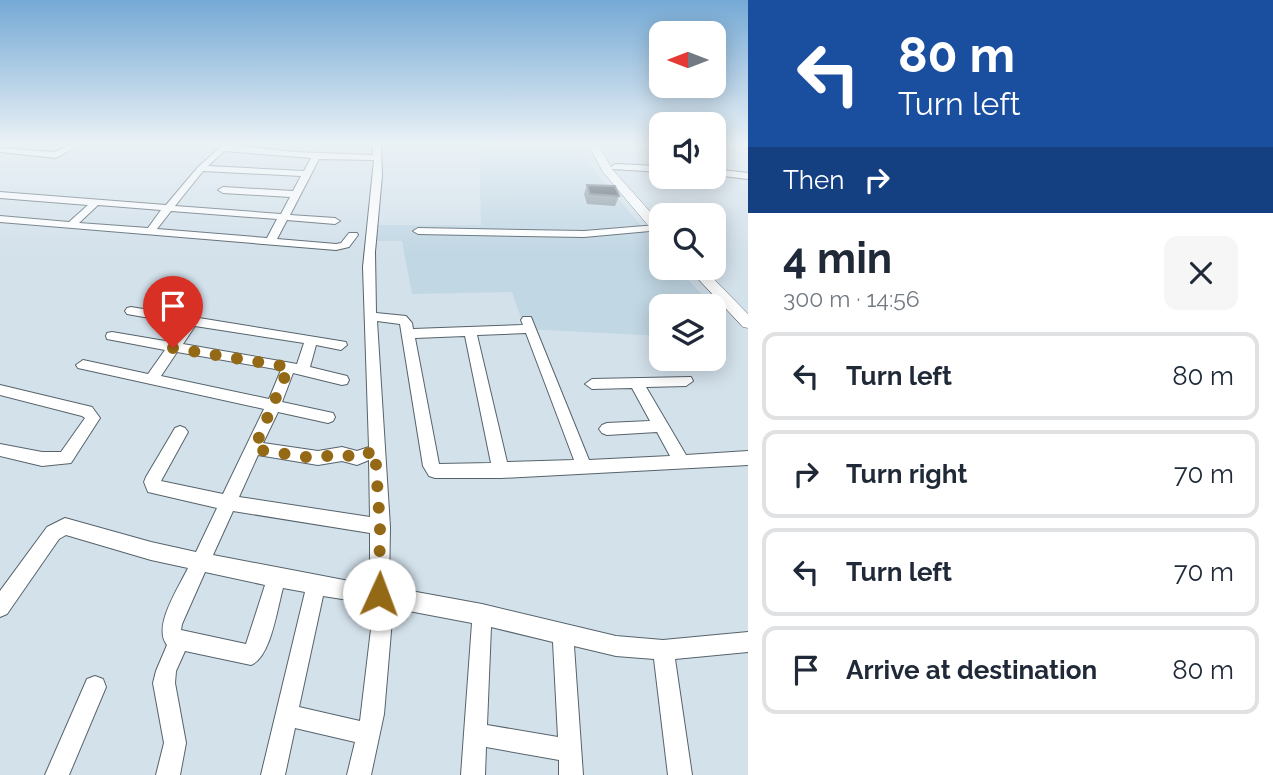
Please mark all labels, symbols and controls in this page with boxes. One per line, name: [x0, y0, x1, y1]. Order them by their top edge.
north arrow: [649, 21, 726, 98]
map controls: [649, 21, 726, 371]
text: 80 m: [898, 26, 1015, 83]
icon: left: [783, 28, 874, 119]
text: Turn left: [898, 85, 1020, 122]
button: sound: [649, 112, 726, 189]
icon: right: [858, 161, 896, 199]
text: Then: [783, 165, 844, 195]
button: search: [649, 203, 726, 280]
text: 4 min: [783, 234, 892, 283]
button: close: [1164, 236, 1238, 310]
pin: [143, 276, 203, 348]
text: 300 m · 14:56: [783, 285, 920, 312]
icon: arrive: [154, 287, 192, 325]
button: layers: [649, 294, 726, 371]
icon: left: [787, 357, 825, 395]
text: Turn left: [846, 361, 952, 391]
text: 80 m: [1172, 361, 1234, 391]
icon: right: [787, 455, 825, 493]
text: Turn right: [846, 459, 967, 489]
text: 70 m: [1174, 459, 1234, 489]
icon: left: [787, 553, 825, 591]
position arrow: [342, 557, 416, 631]
text: Turn left: [846, 557, 952, 587]
text: 70 m: [1174, 557, 1234, 587]
icon: arrive: [787, 651, 825, 689]
text: Arrive at destination: [846, 655, 1097, 685]
text: 80 m: [1172, 655, 1234, 685]

